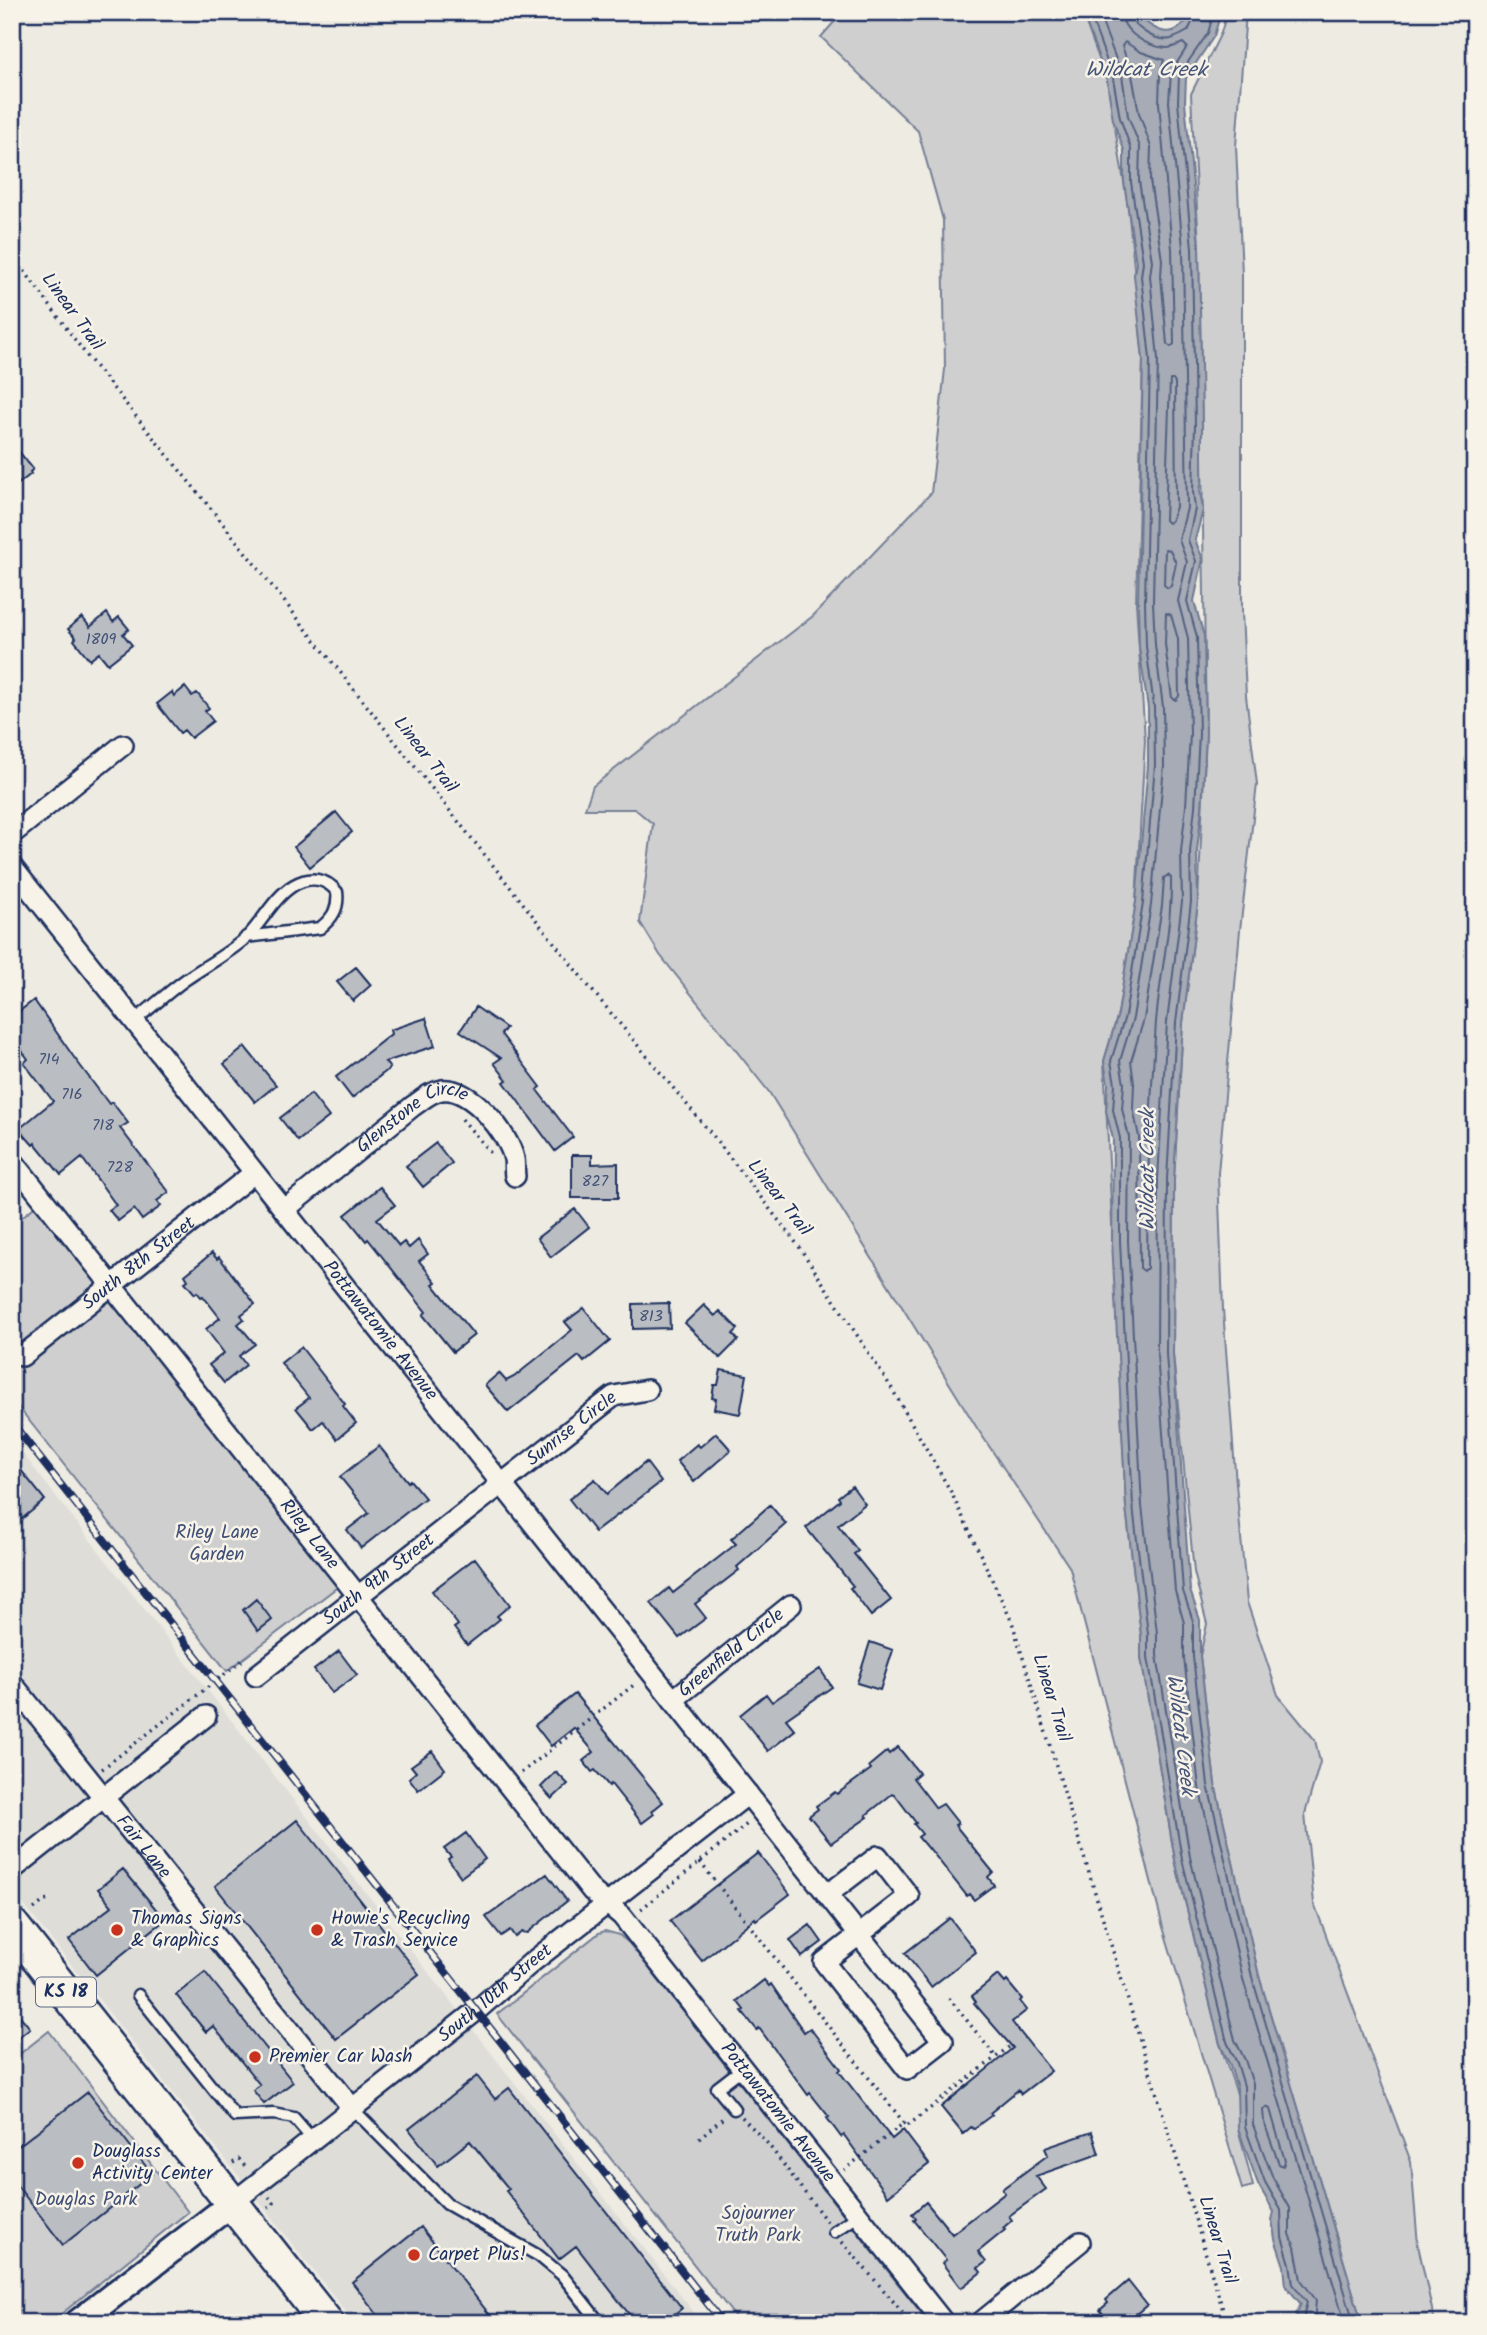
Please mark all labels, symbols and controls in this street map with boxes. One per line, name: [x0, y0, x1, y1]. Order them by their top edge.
water label: Wildcat Creek: [1085, 54, 1210, 87]
street label: Linear Trail: [33, 266, 111, 358]
house number: 1809: [86, 627, 116, 652]
street label: Linear Trail: [385, 710, 465, 800]
house number: 714: [38, 1047, 60, 1072]
street label: Glenstone Circle: [350, 1075, 475, 1161]
house number: 716: [61, 1082, 83, 1107]
water label: Wildcat Creek: [1132, 1106, 1165, 1231]
house number: 718: [92, 1113, 114, 1138]
street label: Linear Trail: [739, 1153, 819, 1243]
house number: 728: [107, 1155, 134, 1180]
house number: 827: [582, 1169, 609, 1194]
street label: South 8th Street: [76, 1209, 203, 1318]
street label: Pottawatomie Avenue: [315, 1254, 446, 1408]
house number: 813: [639, 1304, 663, 1329]
street label: Sunrise Circle: [520, 1383, 624, 1474]
street label: Riley Lane: [271, 1492, 347, 1577]
park label: Riley Lane Garden: [175, 1518, 259, 1570]
street label: South 9th Street: [316, 1526, 442, 1634]
street label: Greenfield Circle: [672, 1600, 792, 1705]
street label: Linear Trail: [1023, 1650, 1079, 1746]
water label: Wildcat Creek: [1156, 1673, 1204, 1800]
street label: Fair Lane: [108, 1808, 179, 1886]
place label: Thomas Signs & Graphics: [131, 1904, 242, 1956]
place label: Howie's Recycling & Trash Service: [331, 1904, 470, 1956]
marker: Thomas Signs & Graphics: [109, 1922, 125, 1938]
marker: Howie's Recycling & Trash Service: [309, 1922, 325, 1938]
street label: South 10th Street: [431, 1936, 560, 2051]
road number: KS 18: [36, 1978, 96, 2006]
street label: Pottawatomie Avenue: [712, 2036, 843, 2190]
place label: Premier Car Wash: [269, 2042, 413, 2072]
marker: Premier Car Wash: [247, 2049, 263, 2065]
place label: Douglass Activity Center: [92, 2137, 214, 2189]
marker: Douglass Activity Center: [70, 2155, 86, 2171]
park label: Douglas Park: [35, 2185, 137, 2215]
street label: Linear Trail: [1189, 2192, 1245, 2288]
park label: Sojourner Truth Park: [715, 2199, 801, 2251]
place label: Carpet Plus!: [428, 2240, 526, 2270]
marker: Carpet Plus!: [406, 2247, 422, 2263]

